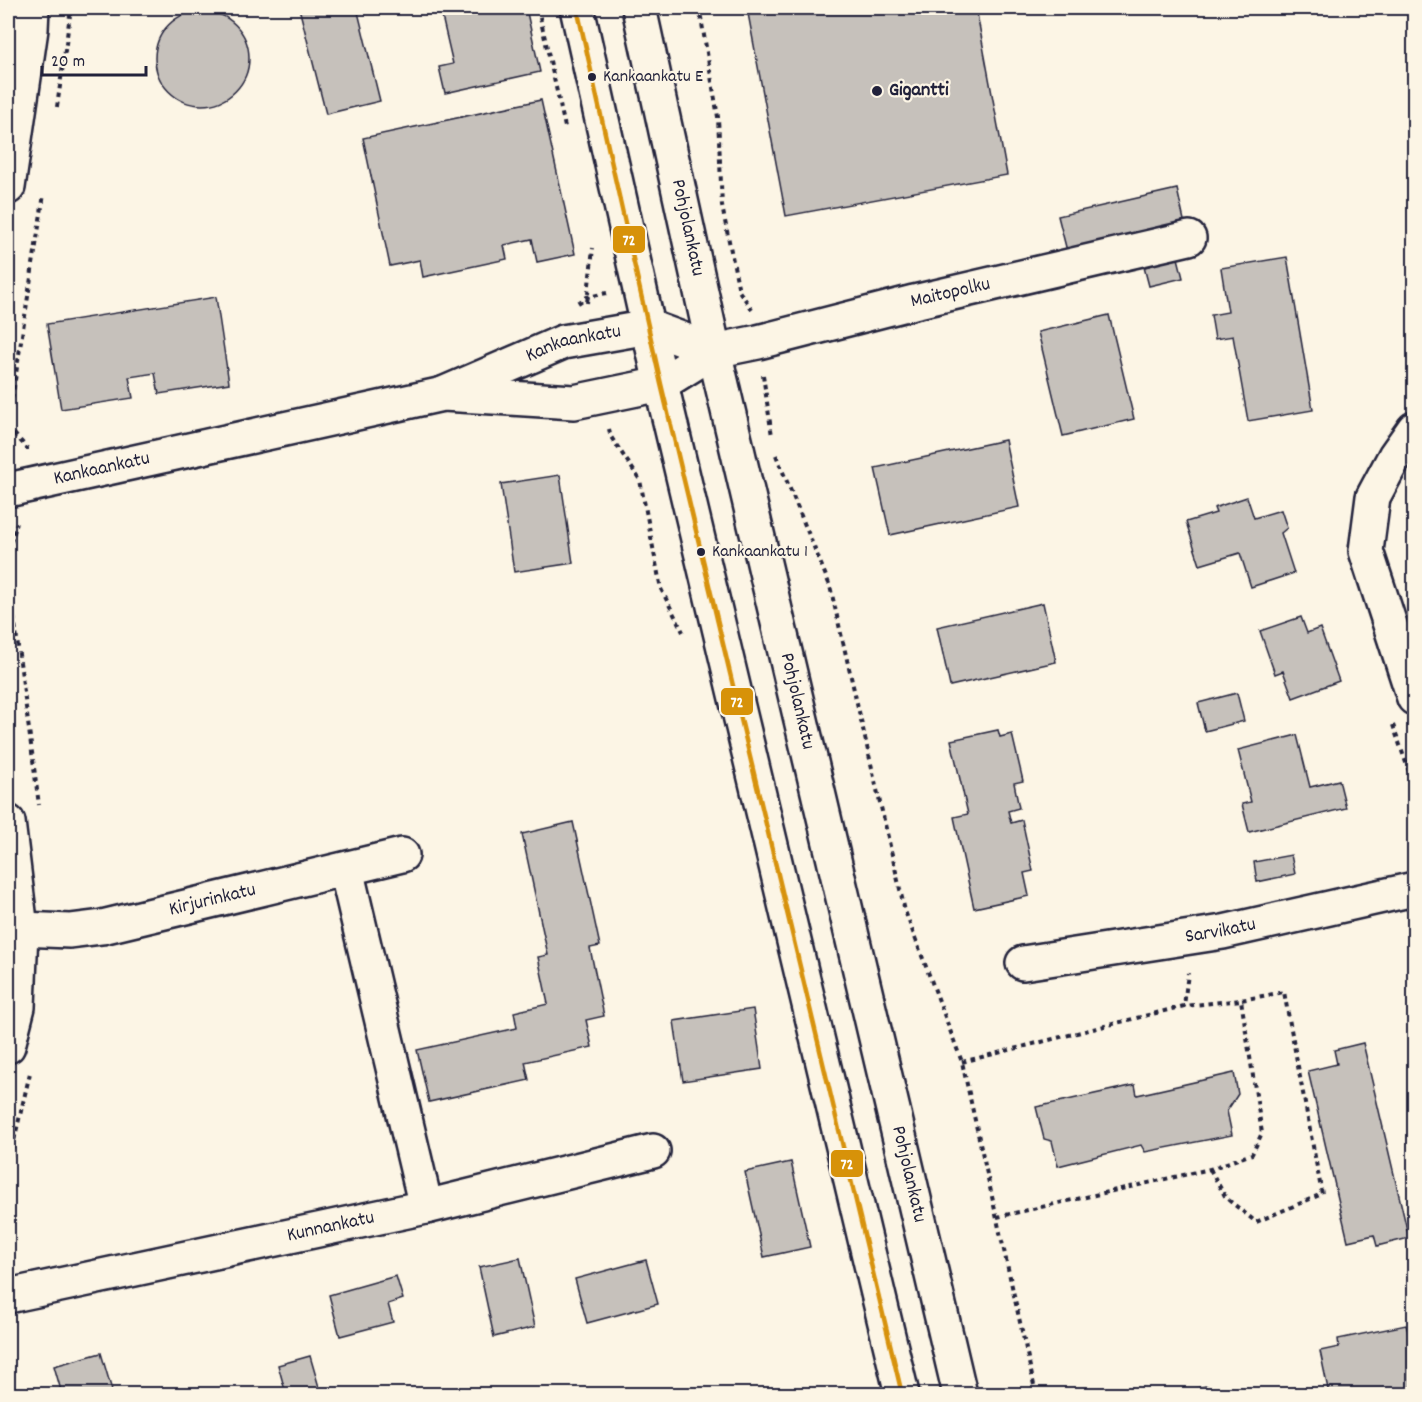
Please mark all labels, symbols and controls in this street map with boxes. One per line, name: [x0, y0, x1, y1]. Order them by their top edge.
scale bar: [42, 39, 146, 77]
text: 20 m: [51, 50, 85, 75]
place label: Kankaankatu E: [603, 65, 703, 90]
marker: Kankaankatu E: [586, 71, 598, 83]
place label: Gigantti: [889, 77, 949, 105]
marker: Gigantti: [870, 84, 884, 98]
street label: Pohjolankatu: [663, 177, 711, 279]
line badge: 72: [612, 225, 646, 254]
text: 72: [622, 230, 636, 253]
street label: Maitopolku: [908, 271, 993, 316]
street label: Kankaankatu: [522, 318, 623, 370]
street label: Kankaankatu: [51, 445, 152, 494]
place label: Kankaankatu 1: [712, 540, 808, 565]
marker: Kankaankatu 1: [695, 546, 707, 558]
street label: Pohjolankatu: [772, 650, 822, 752]
line badge: 72: [720, 687, 754, 716]
text: 72: [730, 692, 744, 715]
street label: Kirjurinkatu: [166, 877, 259, 924]
street label: Sarvikatu: [1183, 911, 1259, 952]
street label: Pohjolankatu: [883, 1123, 933, 1225]
line badge: 72: [830, 1149, 864, 1178]
text: 72: [840, 1154, 854, 1177]
street label: Kunnankatu: [285, 1204, 377, 1250]

